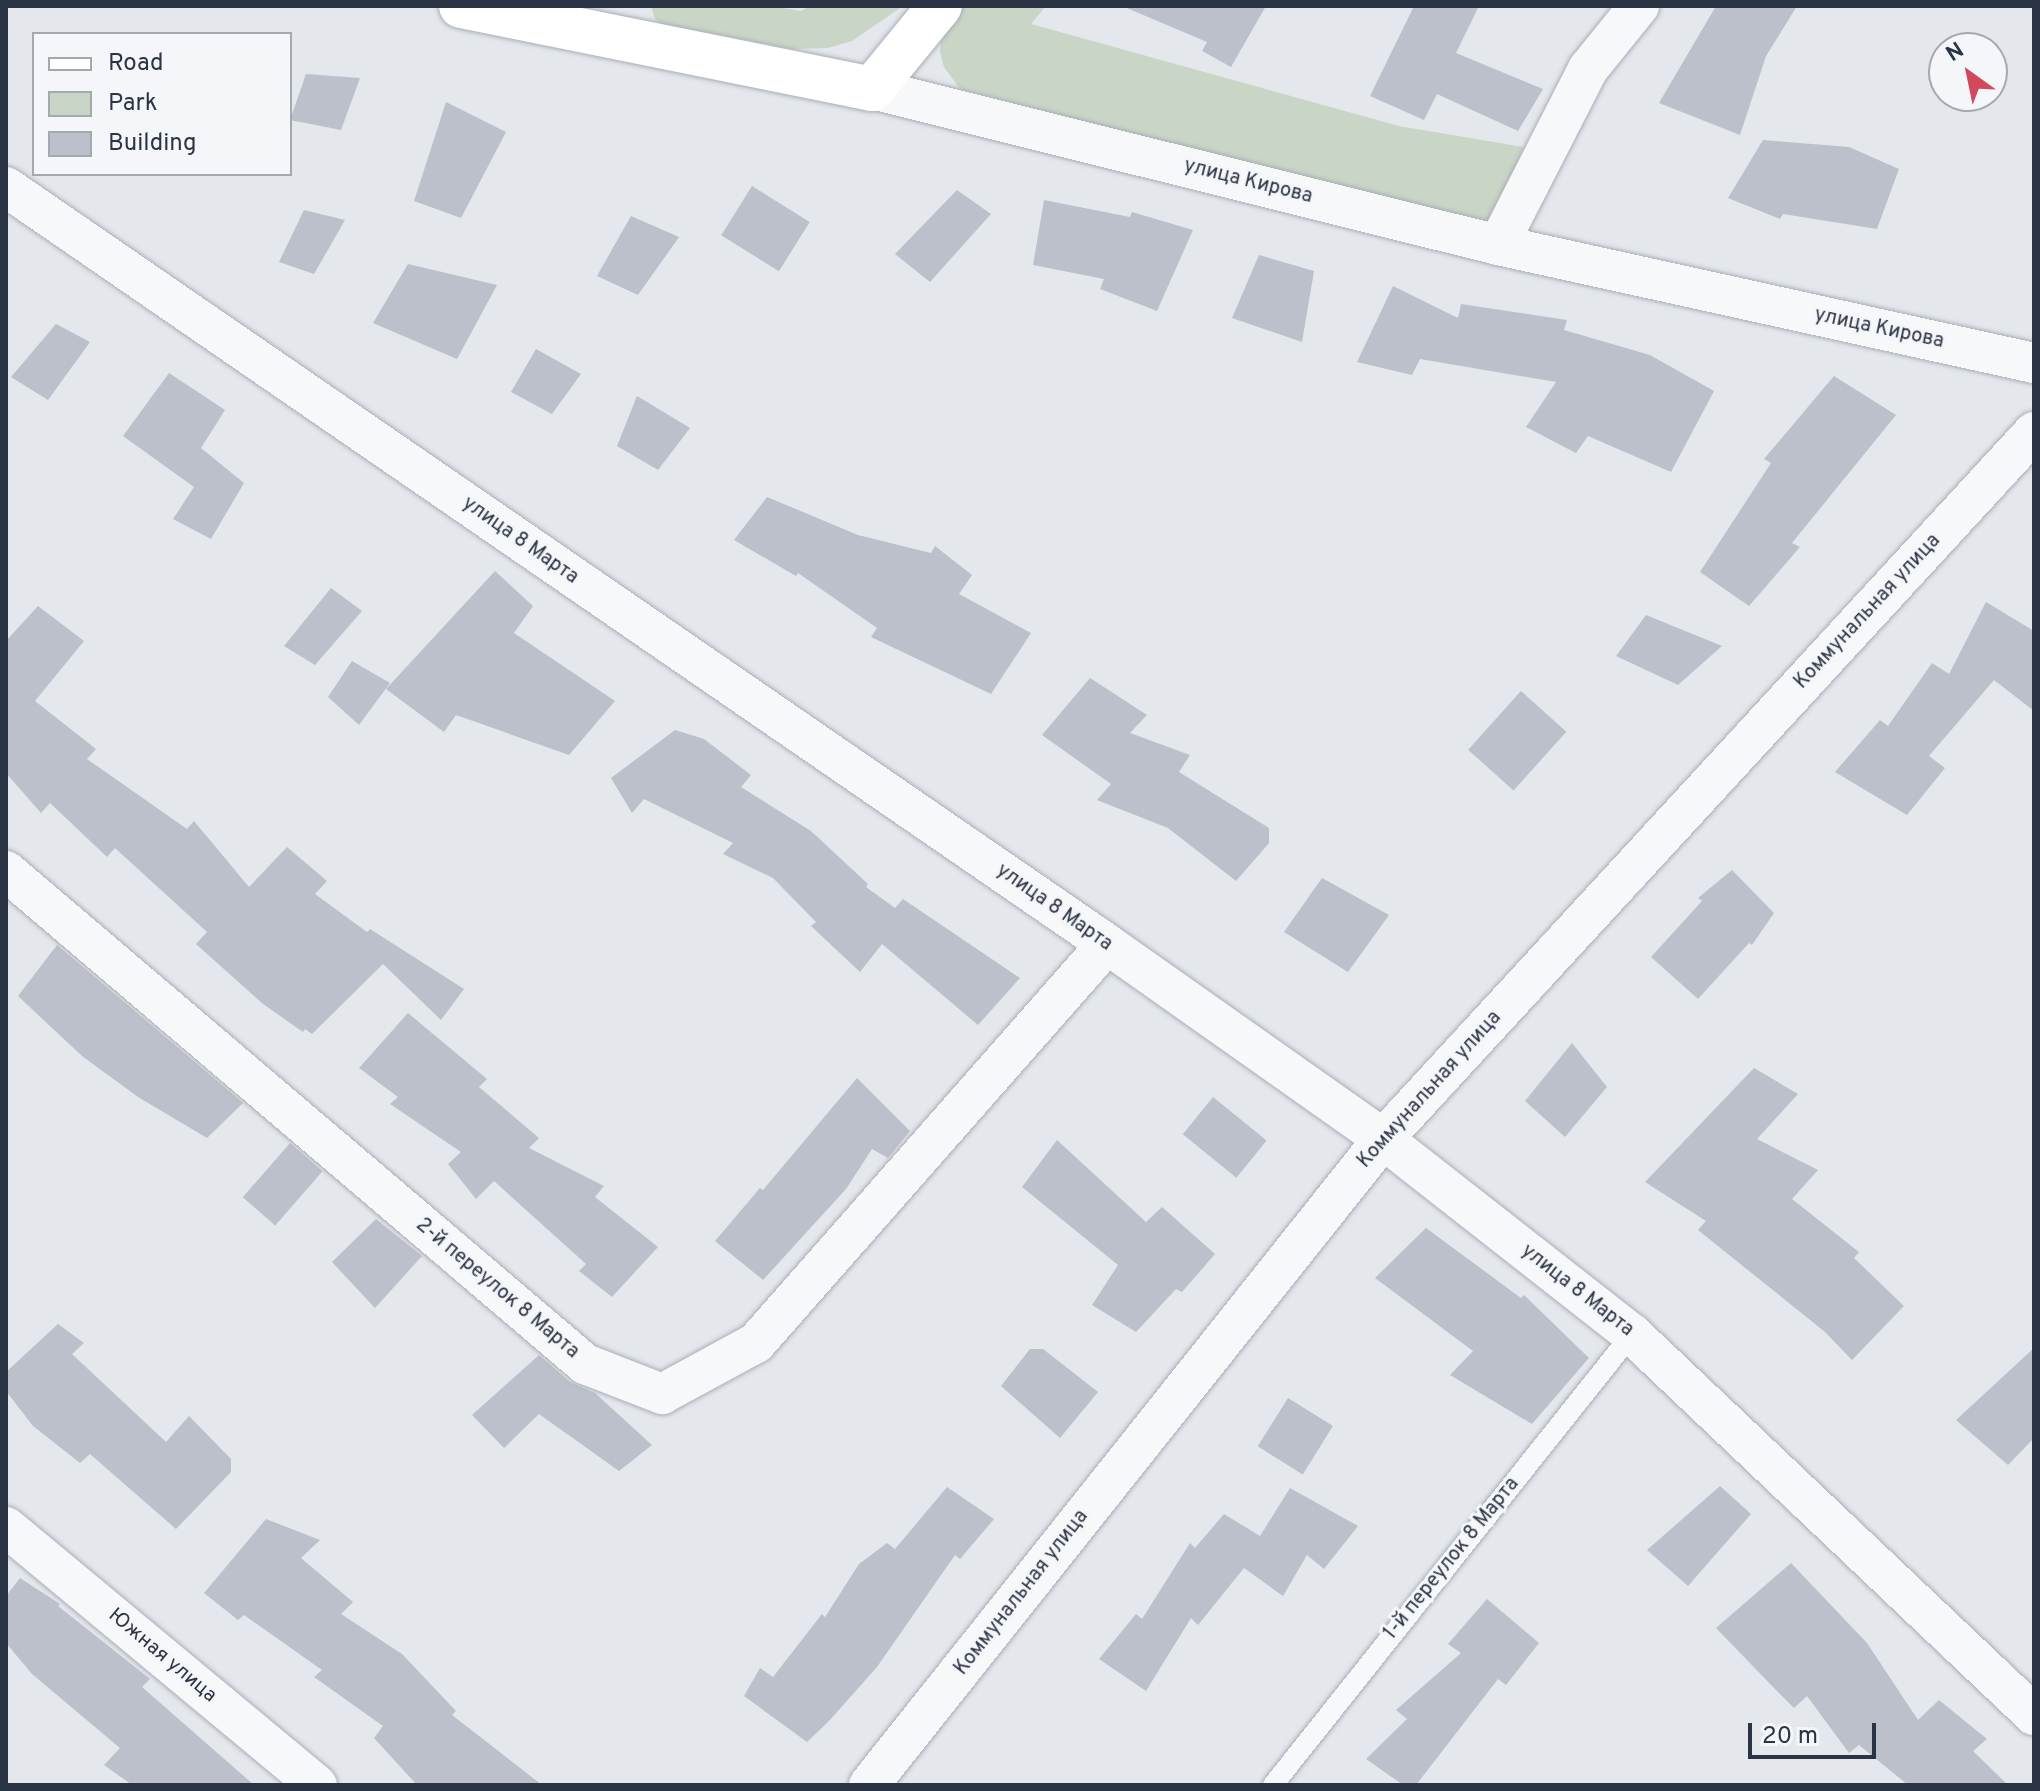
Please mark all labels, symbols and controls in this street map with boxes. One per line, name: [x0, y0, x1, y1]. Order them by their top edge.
legend: [32, 32, 292, 176]
north arrow: [1928, 32, 2008, 112]
text: N: [1942, 38, 1970, 69]
text: Road: [108, 49, 164, 79]
text: Park: [108, 89, 158, 119]
text: Building: [108, 129, 197, 159]
street label: улица Кирова: [1181, 154, 1315, 210]
street label: улица Кирова: [1812, 304, 1946, 354]
street label: улица 8 Марта: [457, 492, 583, 590]
street label: Коммунальная улица: [1790, 529, 1946, 695]
street label: улица 8 Марта: [991, 859, 1117, 957]
street label: Коммунальная улица: [1353, 1006, 1507, 1174]
street label: 2-й переулок 8 Марта: [411, 1214, 583, 1364]
street label: улица 8 Марта: [1516, 1240, 1638, 1342]
street label: 1-й переулок 8 Марта: [1379, 1473, 1525, 1645]
street label: Коммунальная улица: [950, 1506, 1094, 1680]
street label: Южная улица: [103, 1604, 221, 1708]
scale bar: [1752, 1707, 1880, 1757]
text: 20 m: [1762, 1722, 1818, 1752]

